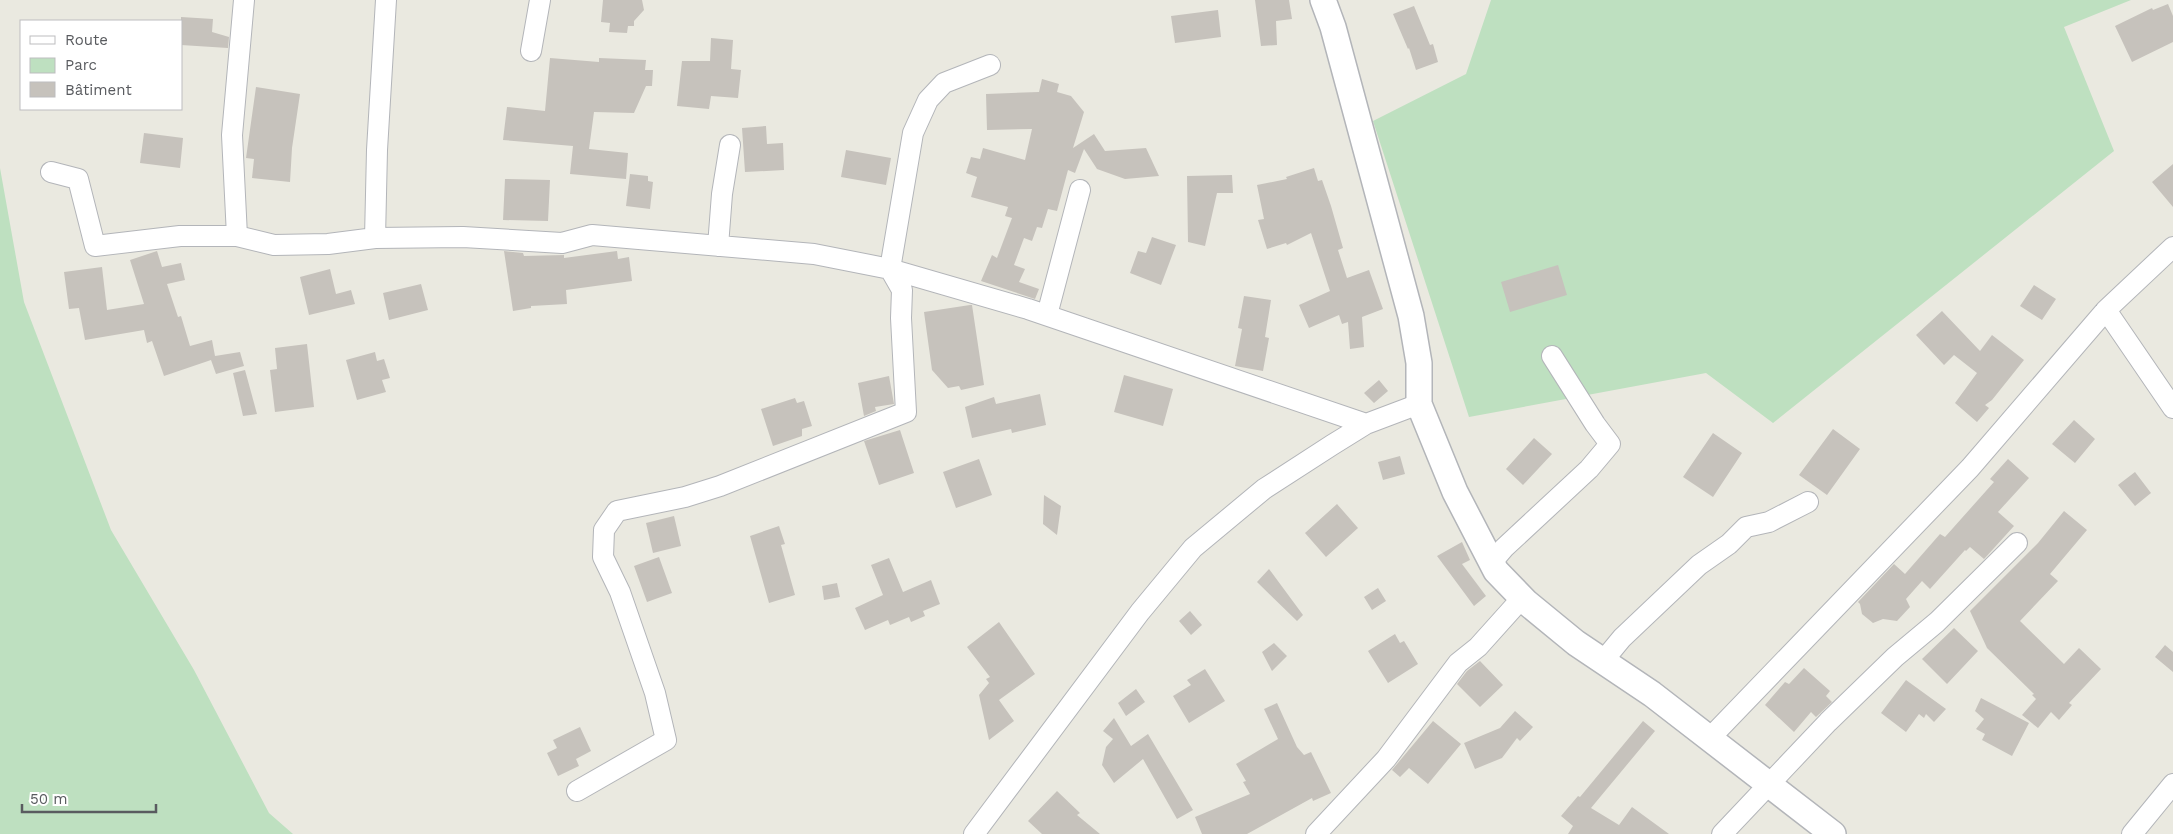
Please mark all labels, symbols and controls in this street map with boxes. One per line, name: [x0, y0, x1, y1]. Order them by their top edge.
legend: [20, 20, 182, 110]
text: Route: [65, 31, 108, 49]
text: Parc: [65, 56, 97, 74]
text: Bâtiment: [65, 81, 132, 99]
scale bar: [22, 782, 156, 814]
text: 50 m: [30, 790, 67, 808]

